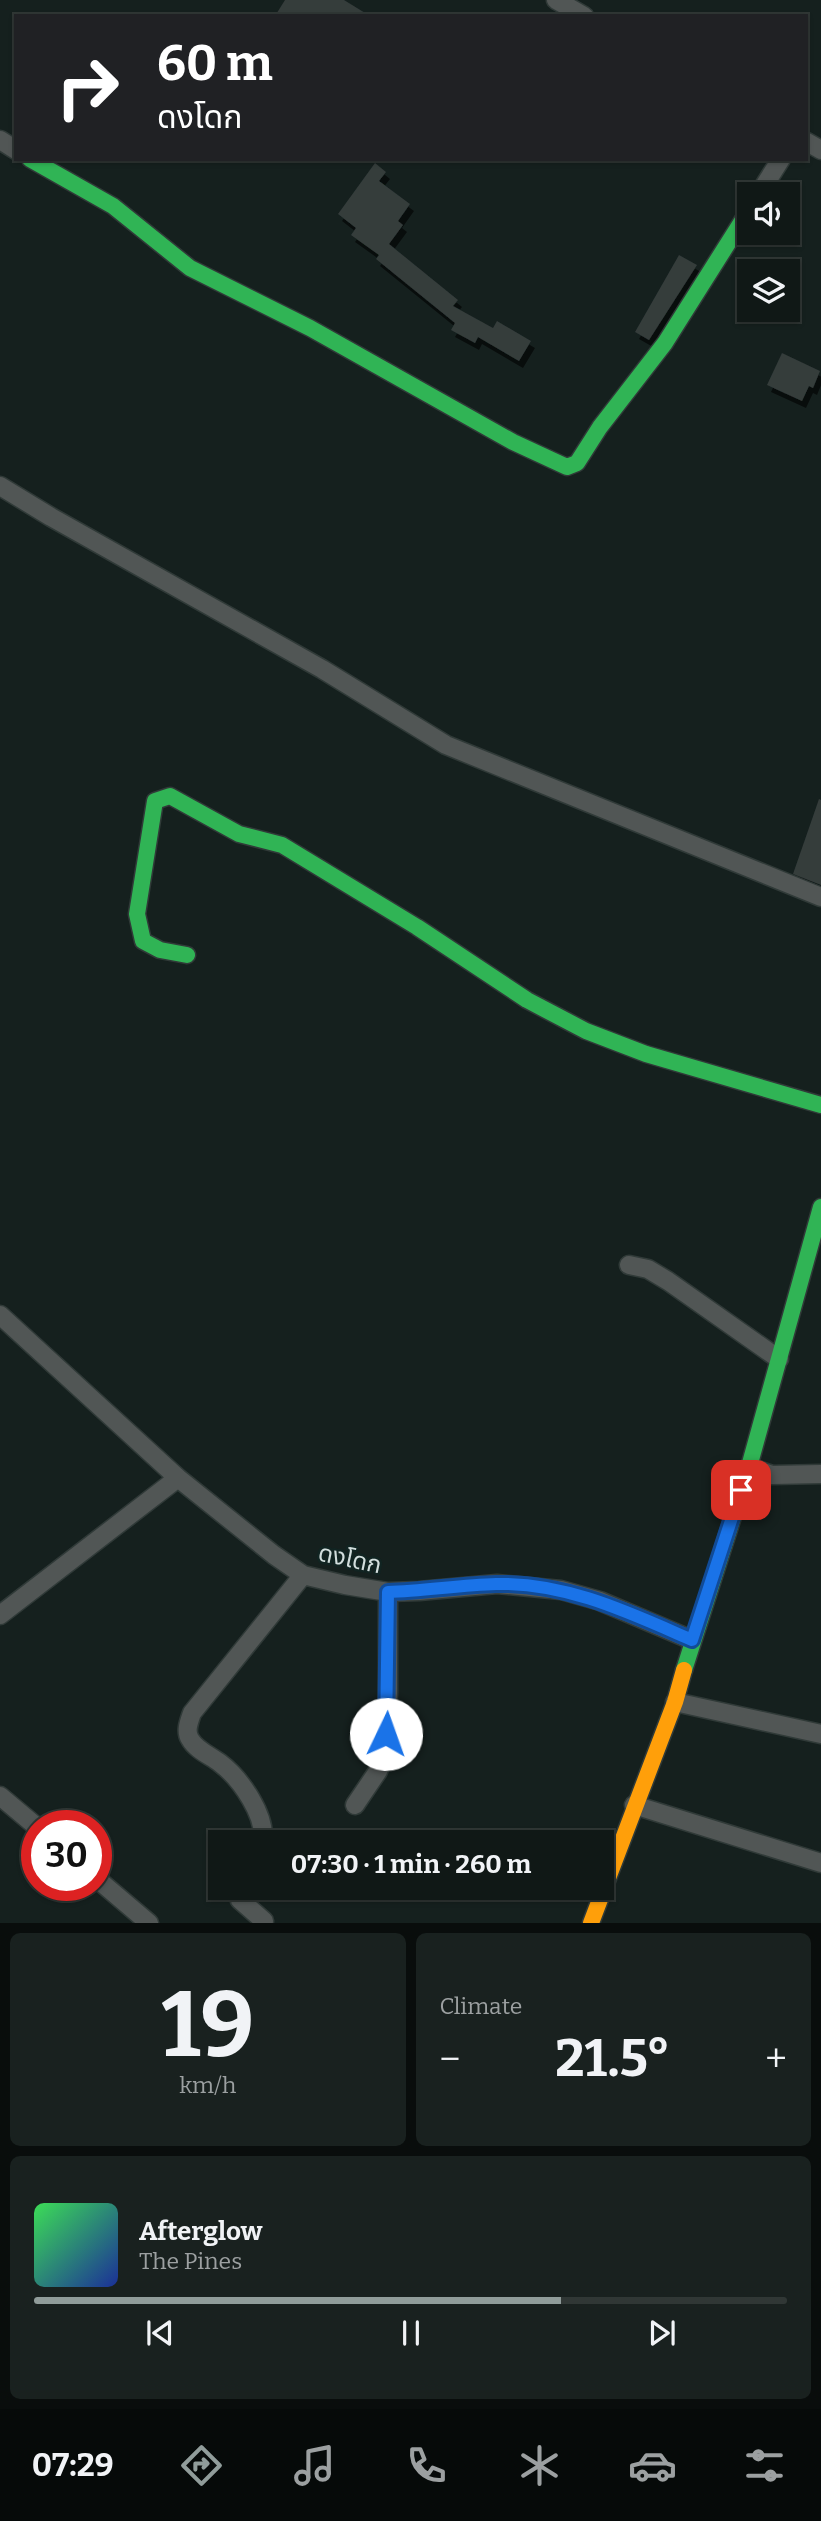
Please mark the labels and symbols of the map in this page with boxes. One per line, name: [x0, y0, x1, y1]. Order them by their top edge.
pin: [711, 1460, 771, 1520]
street label: ดงโดก: [316, 1539, 384, 1579]
position arrow: [349, 1697, 423, 1771]
speed limit sign: 30: [21, 1810, 112, 1901]

